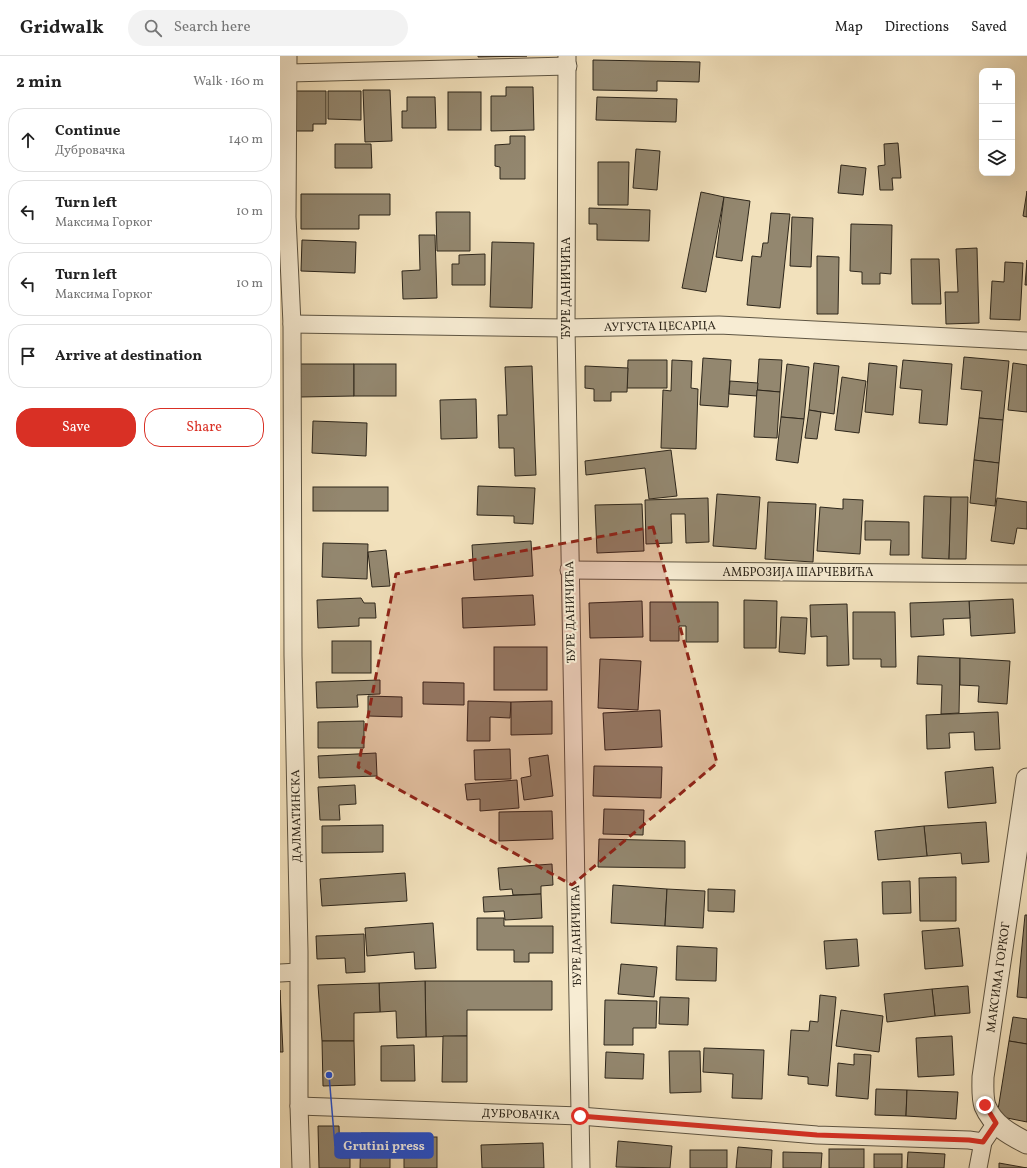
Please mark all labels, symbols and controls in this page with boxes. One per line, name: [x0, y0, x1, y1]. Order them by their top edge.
search box: [128, 10, 408, 46]
text: Gridwalk: [20, 15, 104, 41]
icon: search: [142, 17, 164, 39]
text: Search here: [174, 17, 251, 38]
text: Map: [835, 18, 863, 37]
text: Directions: [885, 18, 949, 37]
text: Saved: [971, 18, 1007, 37]
map controls: [979, 68, 1015, 176]
button: +: [979, 68, 1015, 104]
text: 2 min: [16, 71, 62, 94]
text: Walk · 160 m: [193, 73, 264, 91]
button: −: [979, 104, 1015, 140]
text: Continue: [55, 121, 120, 142]
icon: ahead: [17, 129, 39, 151]
text: 140 m: [229, 131, 263, 149]
button: layers: [979, 140, 1015, 176]
text: Дубровачка: [55, 142, 125, 160]
text: Turn left: [55, 193, 117, 214]
icon: left: [17, 201, 39, 223]
text: 10 m: [236, 203, 263, 221]
text: Максима Горког: [55, 214, 152, 232]
street label: ЂУРЕ ДАНИЧИЋА: [559, 236, 575, 339]
text: Turn left: [55, 265, 117, 286]
icon: left: [17, 273, 39, 295]
text: 10 m: [236, 275, 263, 293]
text: Максима Горког: [55, 286, 152, 304]
street label: АУГУСТА ЦЕСАРЦА: [604, 318, 717, 336]
icon: arrive: [17, 345, 39, 367]
text: Arrive at destination: [55, 346, 202, 367]
button: Save: [16, 408, 136, 447]
button: Share: [144, 408, 264, 447]
street label: ЂУРЕ ДАНИЧИЋА: [562, 560, 580, 663]
street label: АМБРОЗИЈА ШАРЧЕВИЋА: [723, 565, 874, 581]
street label: ДАЛМАТИНСКА: [288, 769, 306, 863]
street label: ЂУРЕ ДАНИЧИЋА: [568, 884, 586, 987]
street label: МАКСИМА ГОРКОГ: [983, 920, 1015, 1034]
route end: [976, 1096, 994, 1114]
street label: ДУБРОВАЧКА: [482, 1106, 561, 1124]
route start: [571, 1107, 589, 1125]
callout: Grutini press: [335, 1133, 433, 1158]
text: Grutini press: [343, 1138, 425, 1156]

